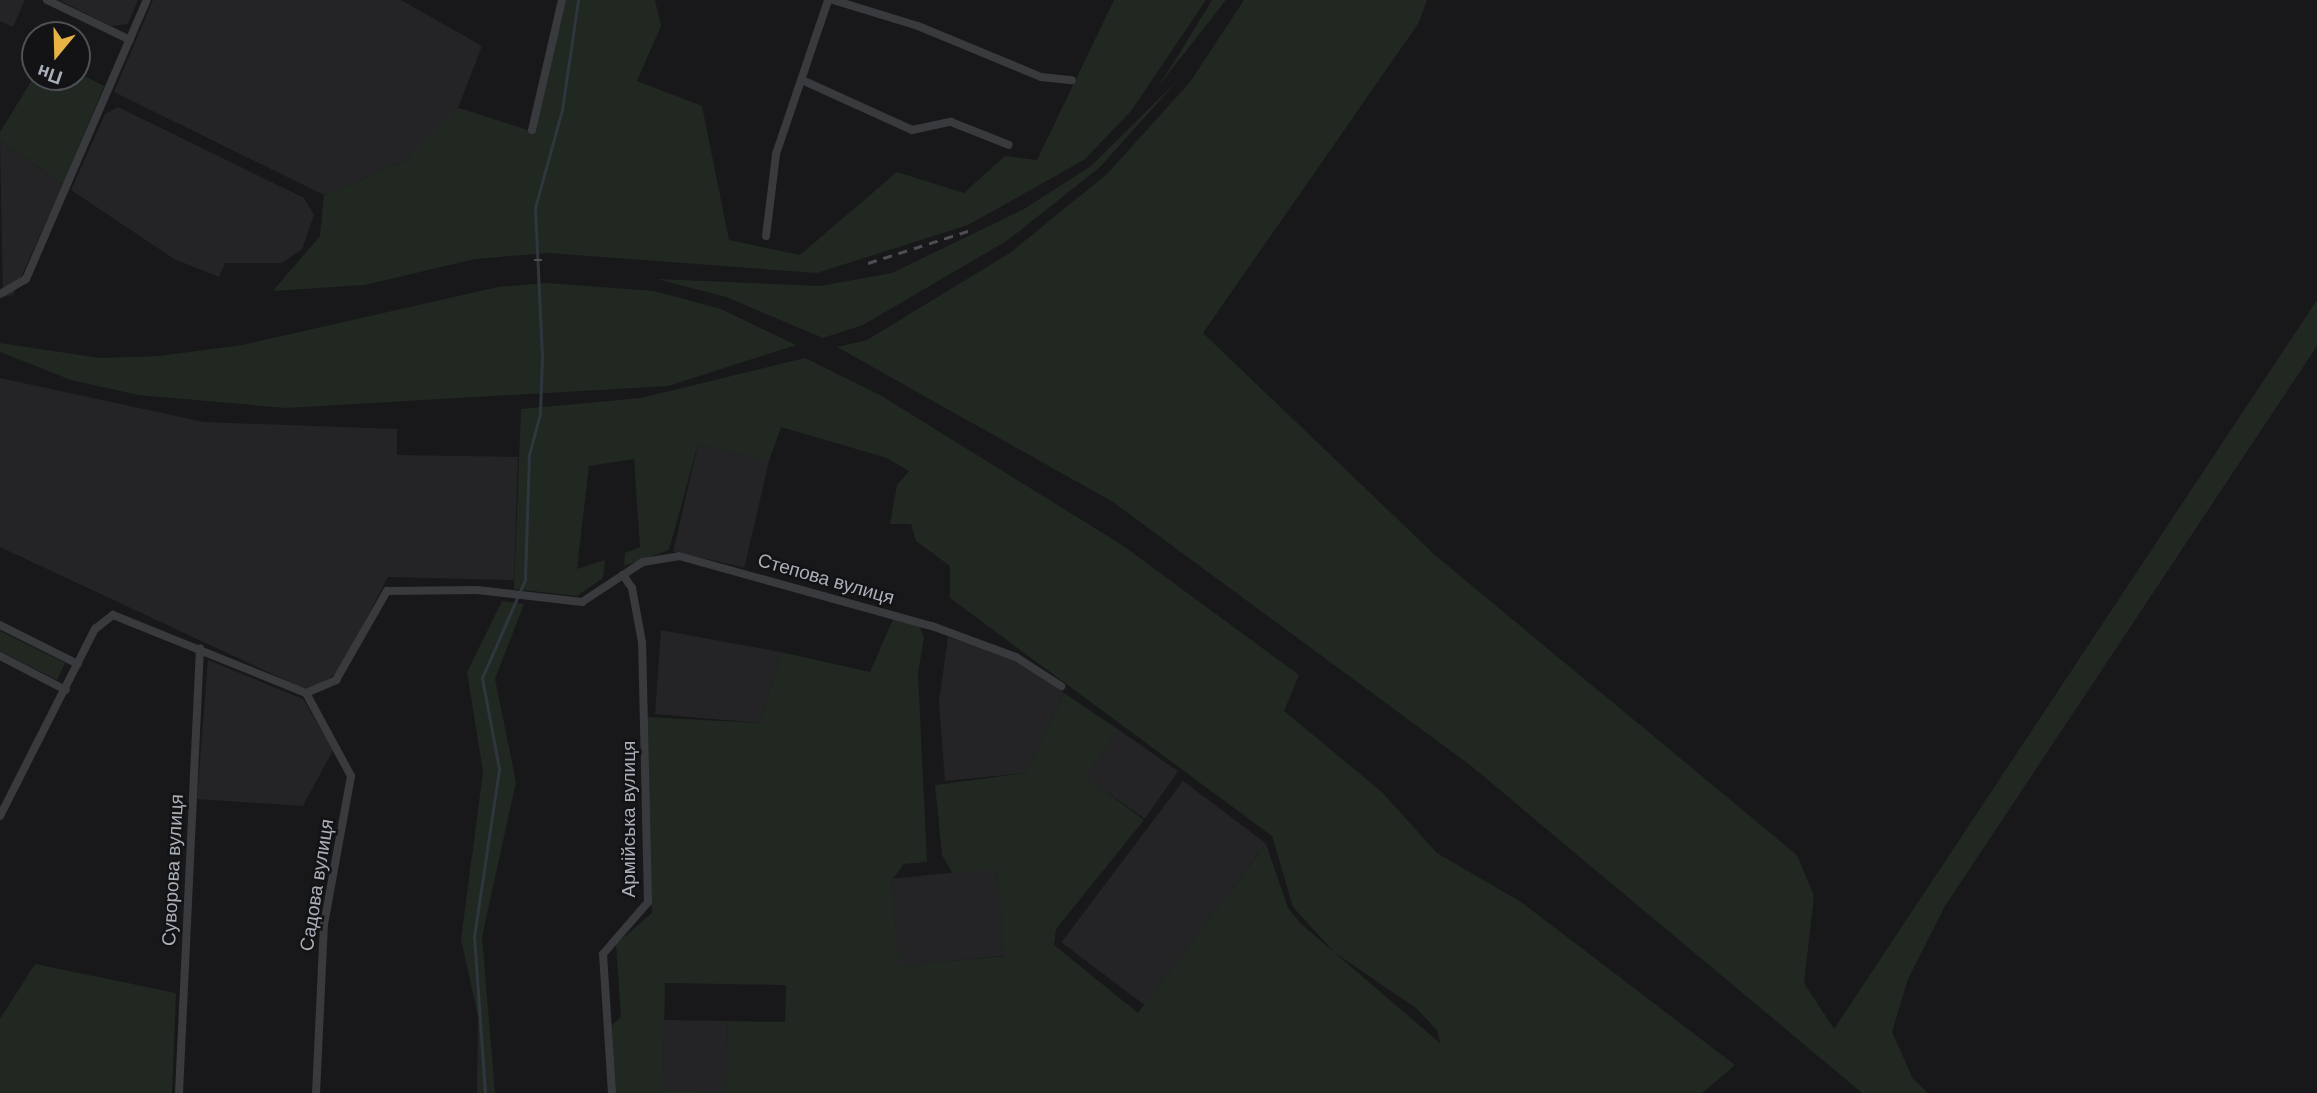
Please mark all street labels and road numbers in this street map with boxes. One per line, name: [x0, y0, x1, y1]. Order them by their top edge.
street label: Степова вулиця: [755, 549, 897, 609]
street label: Армійська вулиця: [618, 741, 640, 897]
street label: Суворова вулиця: [158, 793, 188, 947]
street label: Садова вулиця: [295, 817, 339, 953]

